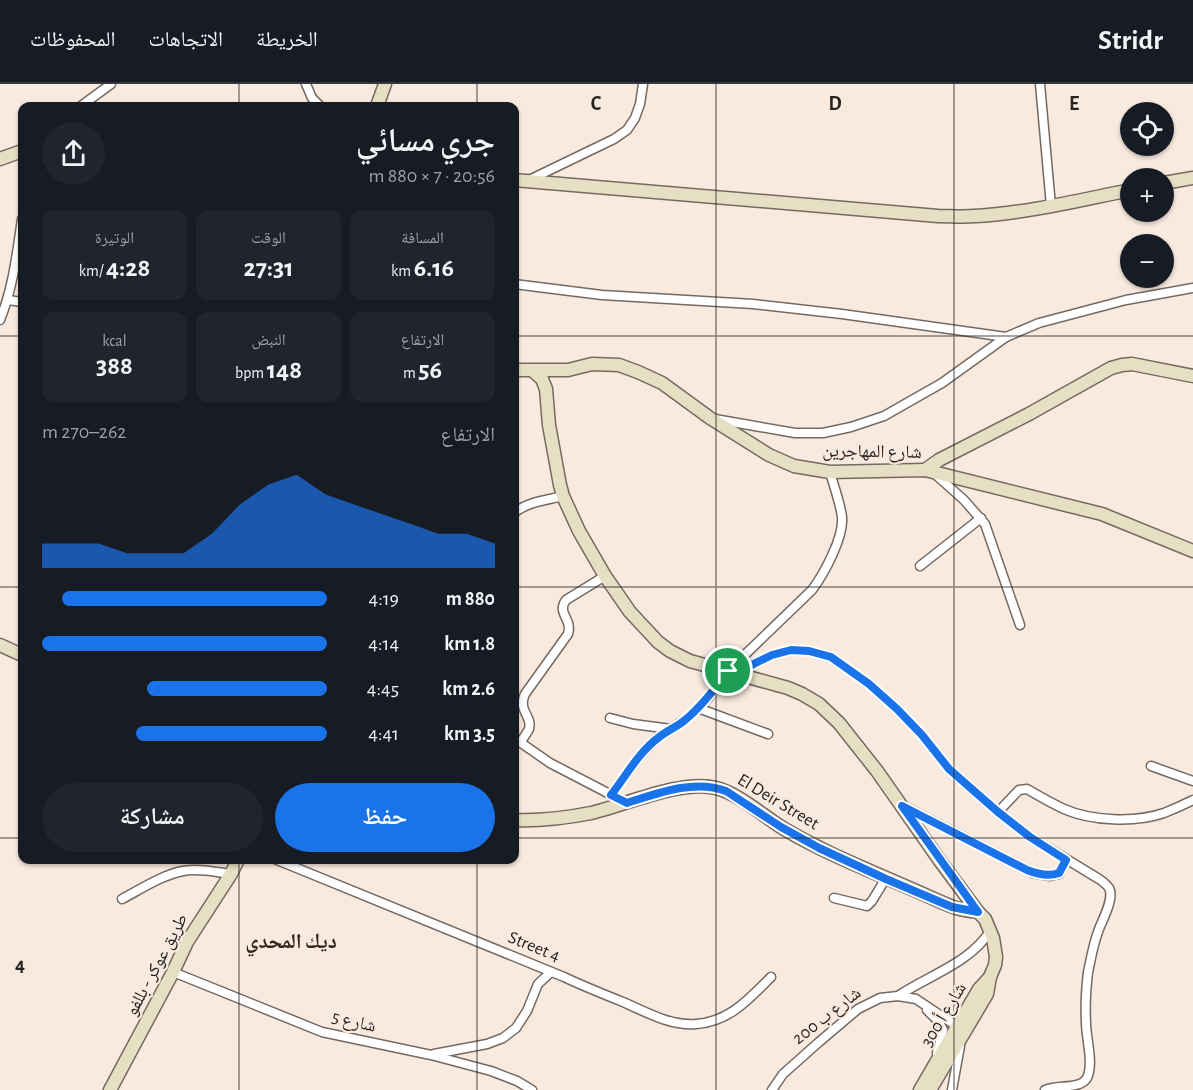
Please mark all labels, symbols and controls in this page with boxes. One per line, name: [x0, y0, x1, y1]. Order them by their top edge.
text: Stridr: [1098, 27, 1163, 55]
text: المحفوظات: [30, 29, 115, 50]
text: الاتجاهات: [148, 29, 223, 50]
text: الخريطة: [256, 29, 318, 50]
text: C: [591, 94, 602, 114]
text: D: [828, 94, 842, 114]
text: E: [1069, 94, 1079, 114]
map controls: [1120, 102, 1174, 288]
button: locate: [1120, 102, 1174, 156]
button: share: [42, 122, 105, 185]
text: جري مسائي: [356, 125, 495, 158]
text: 20:56 · 7 × 880 m: [368, 166, 495, 186]
button: +: [1120, 168, 1174, 222]
text: الوتيرة: [95, 230, 134, 246]
text: الوقت: [251, 230, 286, 246]
text: المسافة: [401, 230, 444, 246]
button: −: [1120, 234, 1174, 288]
text: 4:28: [106, 255, 150, 281]
text: 27:31: [244, 255, 294, 281]
text: 6.16: [414, 255, 454, 281]
text: /km: [79, 263, 106, 279]
text: km: [391, 263, 414, 279]
text: النبض: [251, 332, 286, 348]
text: الارتفاع: [401, 332, 444, 348]
text: kcal: [102, 333, 127, 349]
text: 388: [96, 353, 133, 379]
text: 148: [267, 357, 302, 383]
text: 56: [418, 357, 442, 383]
text: bpm: [235, 365, 267, 381]
text: m: [403, 365, 418, 381]
text: 262–270 m: [42, 422, 126, 442]
text: الارتفاع: [440, 425, 495, 445]
street label: شارع المهاجرين: [822, 442, 922, 463]
text: 4:19: [369, 589, 399, 609]
text: 880 m: [446, 589, 495, 609]
text: 4:14: [368, 634, 399, 654]
text: 1.8 km: [444, 634, 495, 654]
pin: [702, 645, 753, 696]
icon: arrive: [711, 654, 744, 687]
text: 4:45: [367, 679, 399, 699]
text: 2.6 km: [442, 679, 495, 699]
text: 4:41: [368, 724, 399, 744]
text: 3.5 km: [444, 724, 495, 744]
street label: El Deir Street: [734, 771, 822, 833]
button: مشاركة: [42, 783, 263, 852]
button: حفظ: [275, 783, 495, 852]
street label: طريق عوكر - بللفو: [123, 911, 192, 1019]
street label: Street 4: [506, 929, 563, 966]
district label: ديك المحدي: [245, 931, 337, 957]
text: 4: [15, 955, 25, 975]
street label: شارع أ 300: [916, 979, 971, 1051]
street label: شارع ب 200: [789, 984, 865, 1049]
street label: شارع 5: [330, 1008, 378, 1037]

